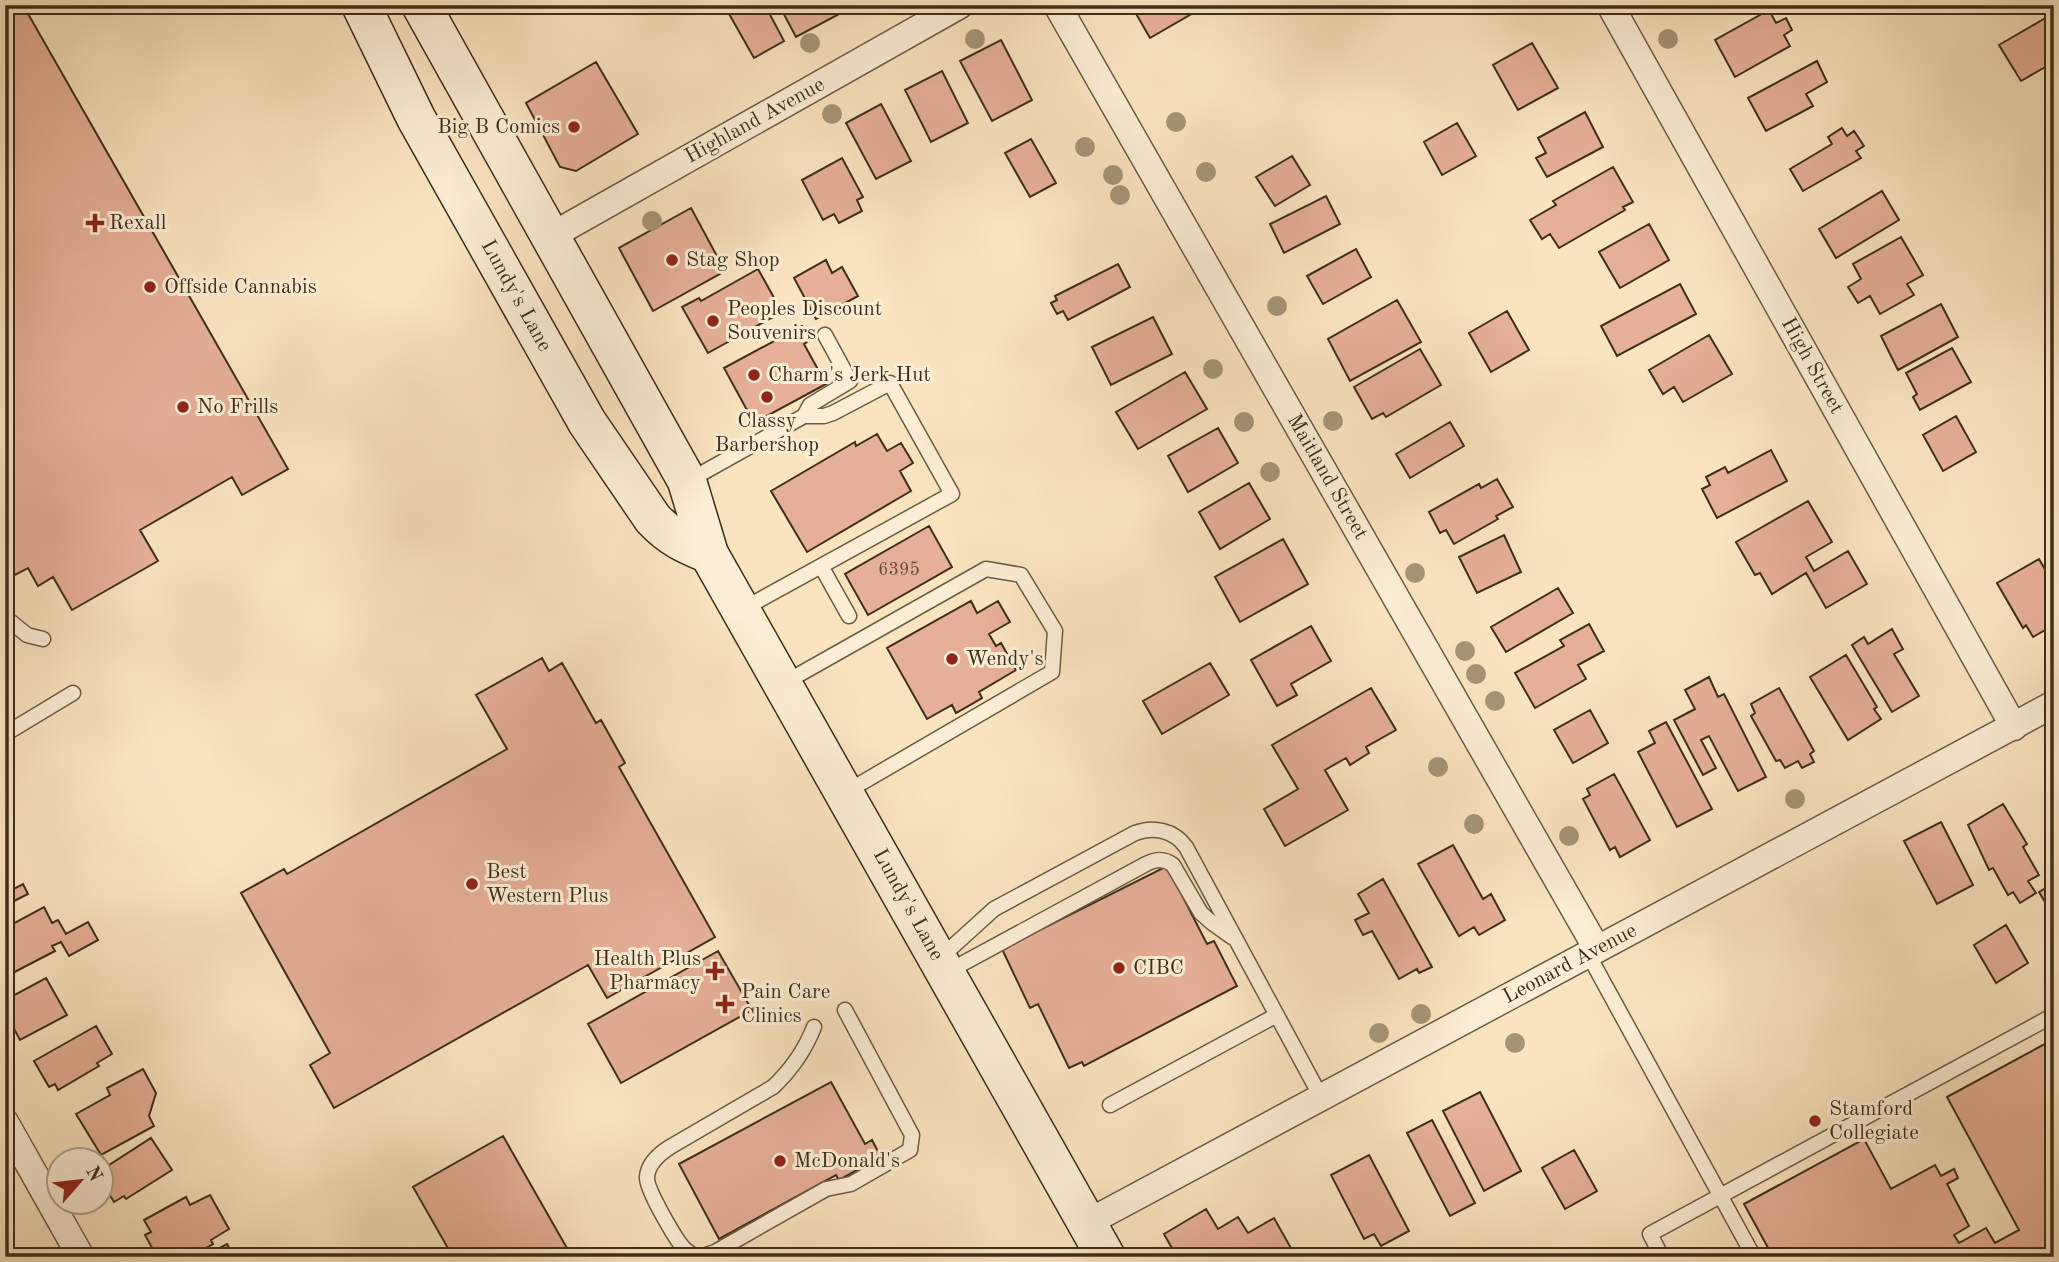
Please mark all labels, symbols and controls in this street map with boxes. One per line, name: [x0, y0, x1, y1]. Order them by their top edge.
street label: Highland Avenue: [682, 74, 828, 168]
place label: Big B Comics: [437, 117, 560, 138]
marker: Big B Comics: [566, 119, 582, 135]
place label: Rexall: [109, 213, 167, 234]
marker: Rexall: [87, 215, 103, 231]
street label: Lundy's Lane: [477, 237, 555, 355]
place label: Stag Shop: [686, 250, 780, 271]
marker: Stag Shop: [664, 252, 680, 268]
place label: Offside Cannabis: [164, 277, 317, 298]
marker: Offside Cannabis: [142, 279, 158, 295]
place label: Peoples Discount Souvenirs: [727, 299, 882, 344]
marker: Peoples Discount Souvenirs: [705, 313, 721, 329]
street label: High Street: [1777, 314, 1847, 418]
place label: Charm's Jerk Hut: [768, 365, 931, 386]
marker: Charm's Jerk Hut: [746, 367, 762, 383]
marker: Classy Barbershop: [759, 389, 775, 405]
place label: No Frills: [197, 397, 278, 418]
marker: No Frills: [175, 399, 191, 415]
place label: Classy Barbershop: [715, 411, 819, 456]
street label: Maitland Street: [1283, 411, 1371, 543]
house number: 6395: [878, 561, 920, 579]
place label: Wendy's: [966, 649, 1044, 670]
marker: Wendy's: [944, 651, 960, 667]
street label: Lundy's Lane: [869, 846, 947, 964]
place label: Best Western Plus: [486, 862, 608, 907]
marker: Best Western Plus: [464, 876, 480, 892]
street label: Leonard Avenue: [1500, 920, 1640, 1008]
place label: Health Plus Pharmacy: [594, 949, 701, 994]
place label: CIBC: [1133, 958, 1184, 979]
marker: CIBC: [1111, 960, 1127, 976]
marker: Health Plus Pharmacy: [707, 963, 723, 979]
place label: Pain Care Clinics: [741, 982, 830, 1027]
marker: Pain Care Clinics: [715, 994, 735, 1014]
place label: Stamford Collegiate: [1829, 1099, 1919, 1144]
marker: Stamford Collegiate: [1807, 1113, 1823, 1129]
north arrow: [46, 1146, 116, 1216]
place label: McDonald's: [794, 1151, 900, 1172]
marker: McDonald's: [772, 1153, 788, 1169]
text: N: [81, 1163, 105, 1185]

